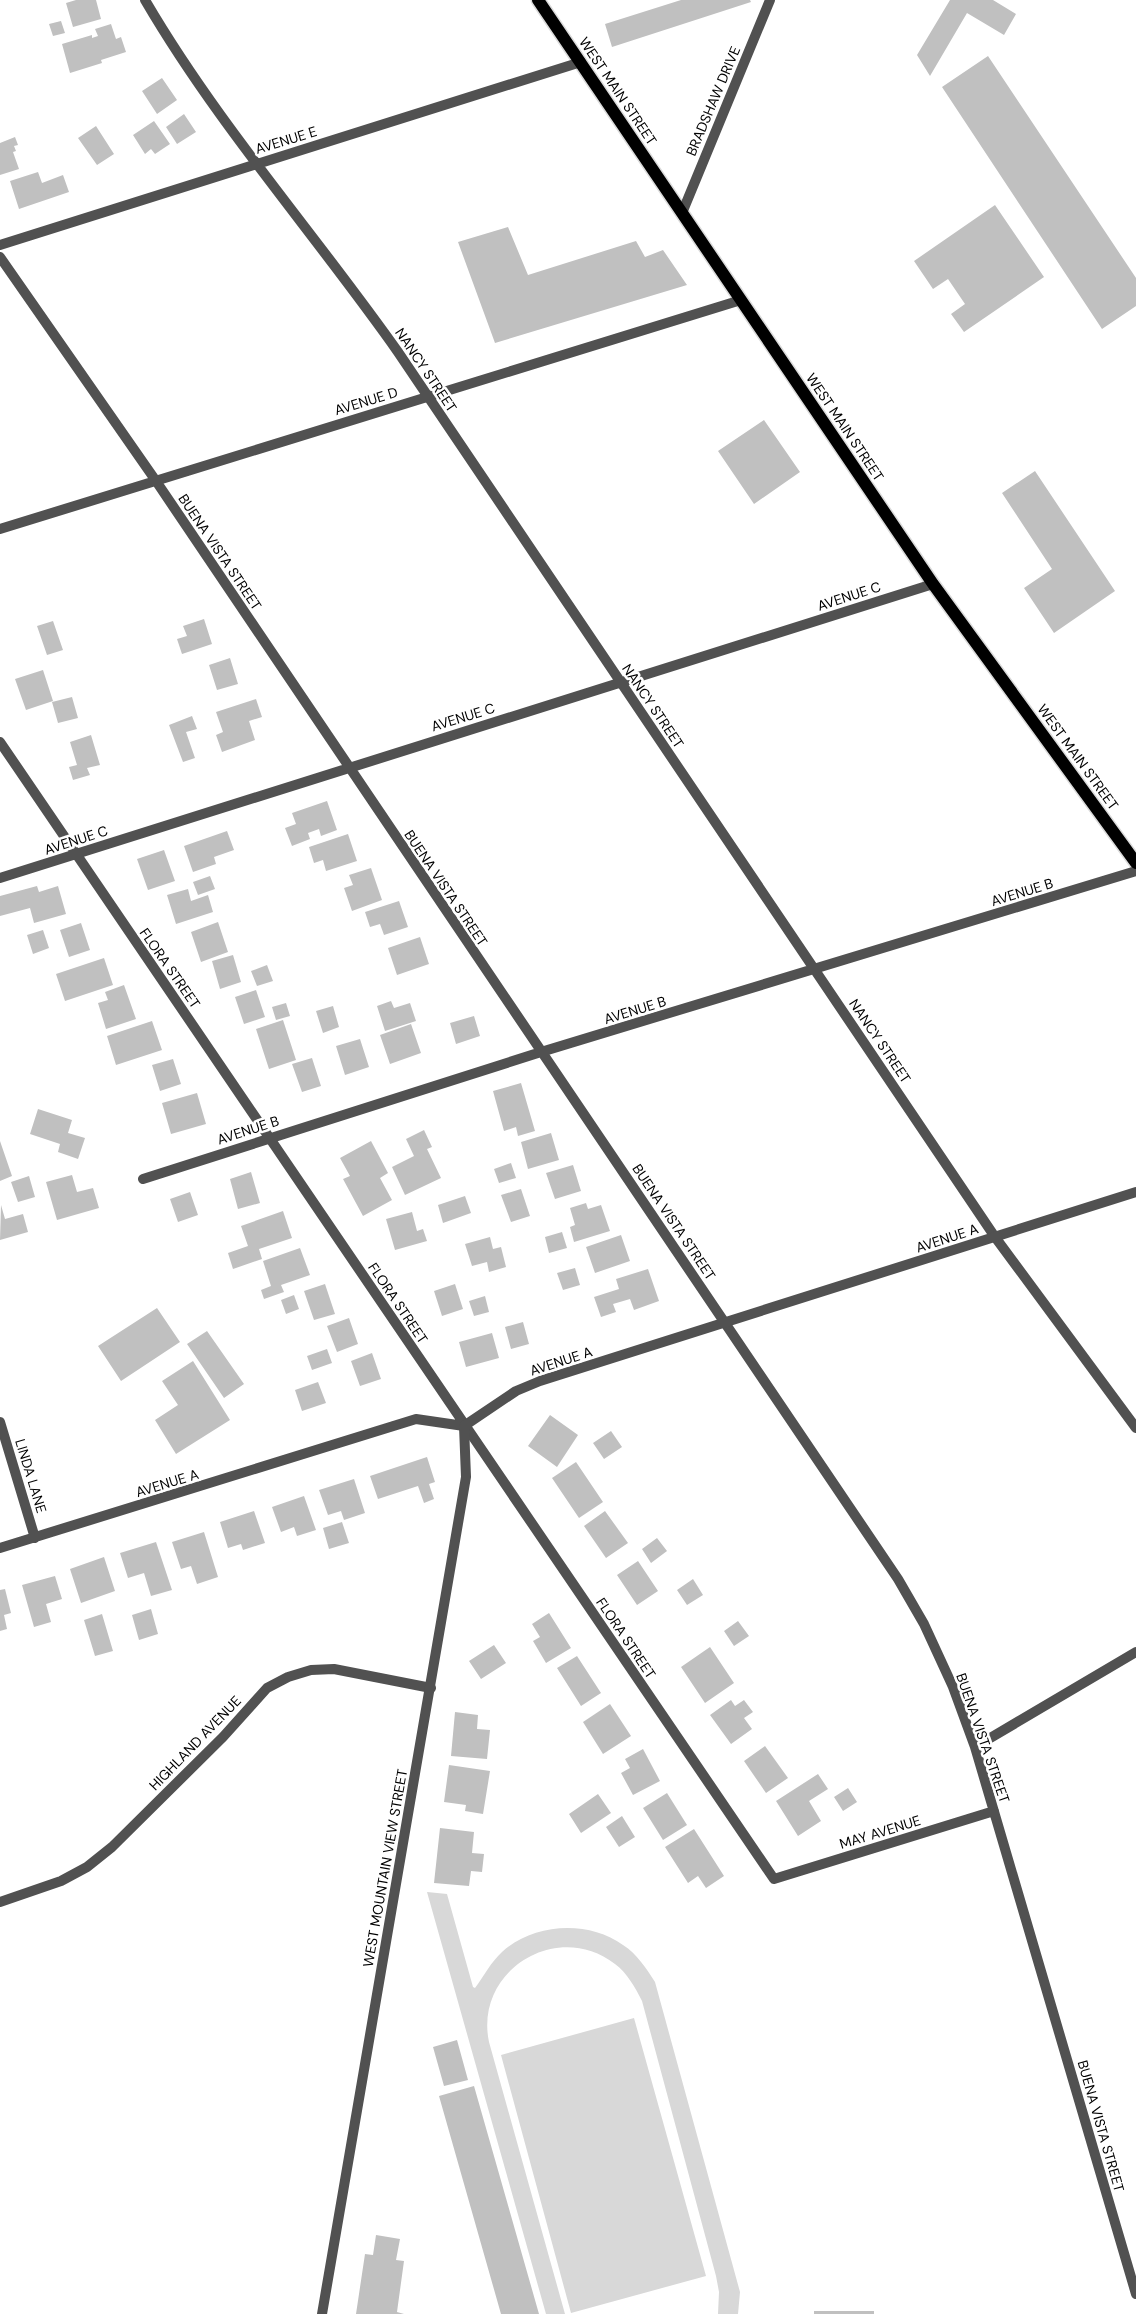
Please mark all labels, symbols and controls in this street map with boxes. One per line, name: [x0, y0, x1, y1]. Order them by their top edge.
street label: WEST MAIN STREET: [575, 34, 661, 149]
street label: BRADSHAW DRIVE: [682, 43, 744, 159]
street label: AVENUE E: [253, 122, 319, 158]
street label: NANCY STREET: [391, 324, 461, 416]
street label: WEST MAIN STREET: [802, 370, 888, 485]
street label: AVENUE D: [332, 383, 400, 419]
street label: BUENA VISTA STREET: [174, 490, 266, 614]
street label: AVENUE C: [815, 577, 883, 615]
street label: NANCY STREET: [618, 660, 688, 752]
street label: AVENUE C: [429, 699, 497, 735]
street label: WEST MAIN STREET: [1034, 701, 1123, 814]
street label: AVENUE C: [42, 821, 110, 859]
street label: BUENA VISTA STREET: [400, 826, 492, 950]
street label: AVENUE B: [989, 874, 1055, 910]
street label: FLORA STREET: [136, 924, 204, 1012]
street label: AVENUE B: [602, 992, 668, 1028]
street label: NANCY STREET: [845, 995, 915, 1087]
street label: AVENUE B: [215, 1112, 281, 1148]
street label: BUENA VISTA STREET: [628, 1160, 720, 1284]
street label: AVENUE A: [913, 1219, 981, 1257]
street label: FLORA STREET: [364, 1259, 432, 1347]
street label: AVENUE A: [527, 1342, 595, 1380]
street label: LINDA LANE: [11, 1437, 51, 1515]
street label: AVENUE A: [133, 1465, 201, 1501]
street label: FLORA STREET: [592, 1594, 660, 1682]
street label: BUENA VISTA STREET: [952, 1671, 1014, 1805]
street label: HIGHLAND AVENUE: [145, 1692, 245, 1794]
street label: WEST MOUNTAIN VIEW STREET: [359, 1767, 411, 1968]
street label: MAY AVENUE: [837, 1811, 923, 1853]
street label: BUENA VISTA STREET: [1074, 2058, 1128, 2194]

